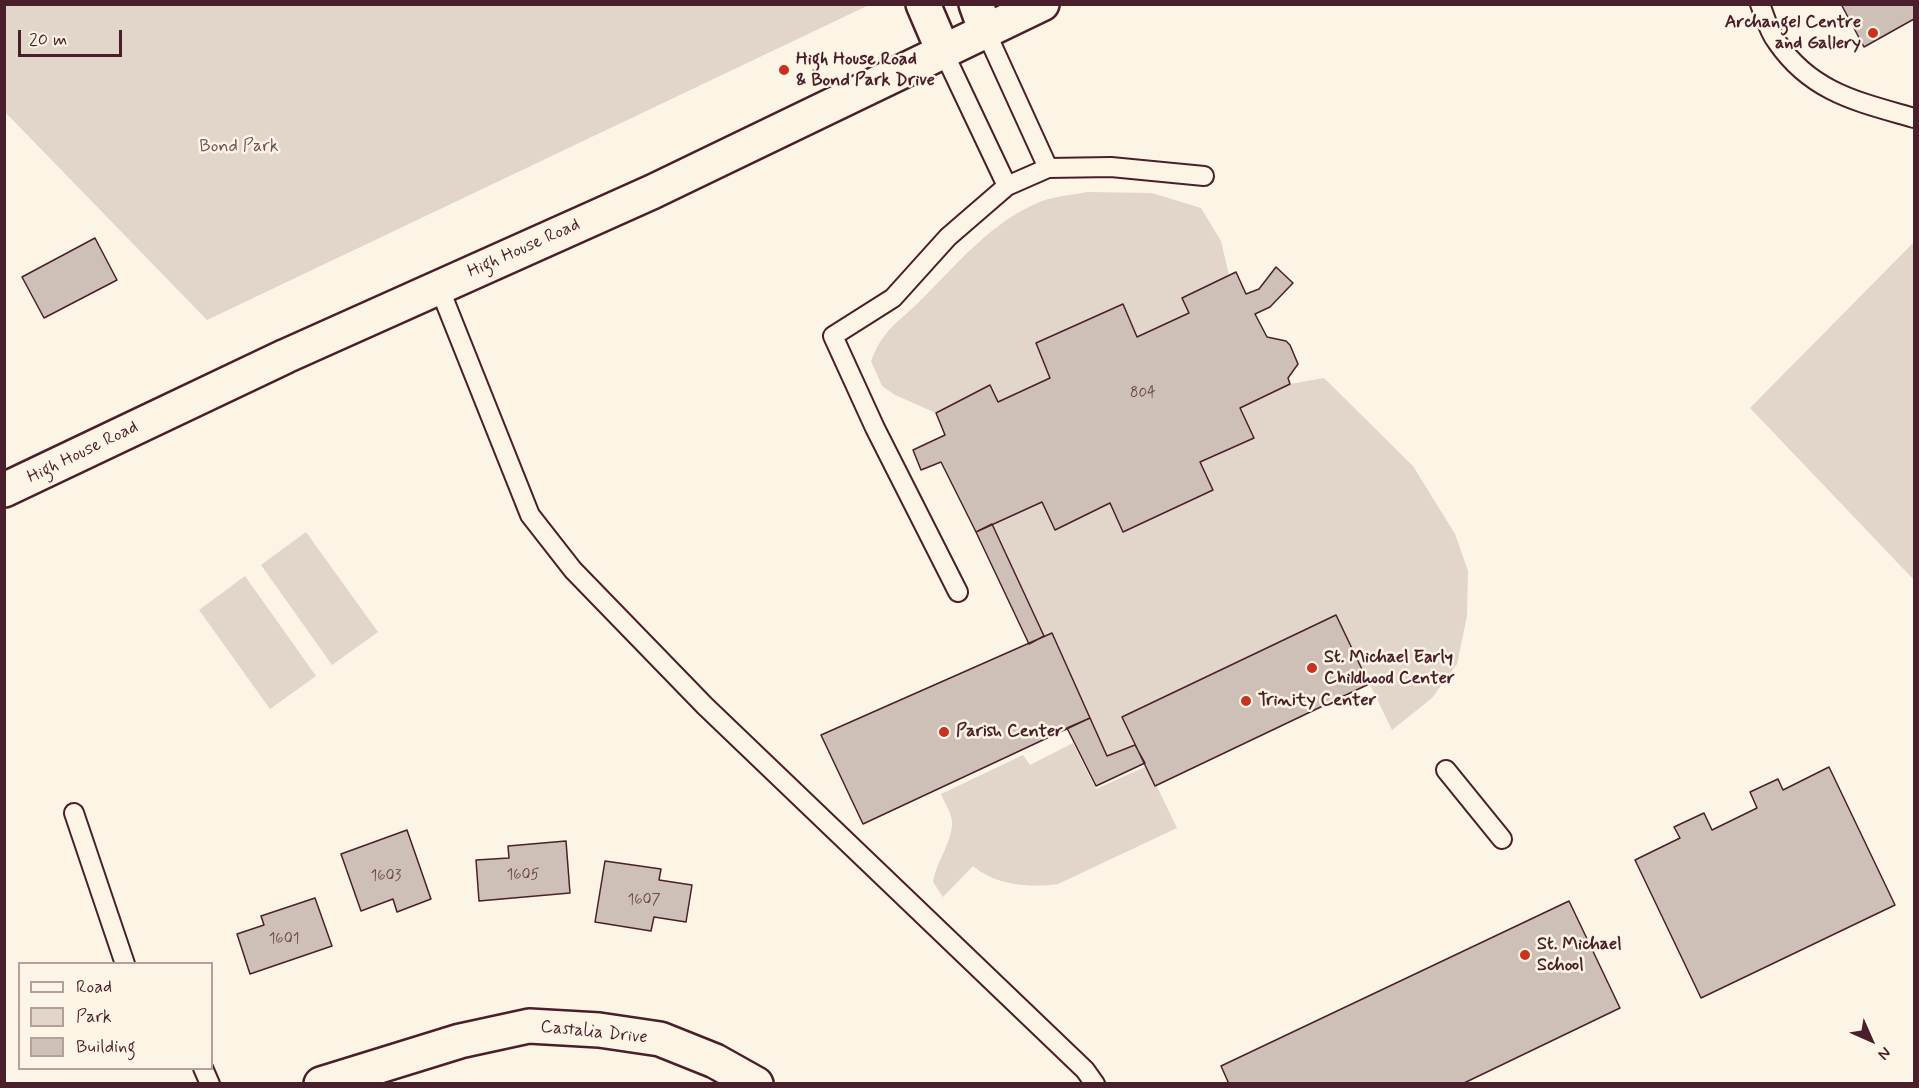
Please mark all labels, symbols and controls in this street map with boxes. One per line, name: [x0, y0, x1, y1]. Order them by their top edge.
place label: Archangel Centre and Gallery: [1725, 12, 1861, 54]
scale bar: [21, 18, 124, 56]
marker: Archangel Centre and Gallery: [1866, 26, 1880, 40]
text: 20 m: [29, 28, 67, 52]
place label: High House Road & Bond Park Drive: [796, 49, 935, 92]
marker: High House Road & Bond Park Drive: [777, 63, 791, 77]
park label: Bond Park: [199, 136, 279, 158]
street label: High House Road: [464, 215, 584, 283]
house number: 804: [1130, 385, 1156, 403]
street label: High House Road: [24, 417, 142, 489]
place label: St. Michael Early Childhood Center: [1324, 647, 1455, 690]
marker: St. Michael Early Childhood Center: [1305, 661, 1319, 675]
place label: Trinity Center: [1258, 690, 1376, 712]
marker: Trinity Center: [1239, 694, 1253, 708]
place label: Parish Center: [956, 721, 1063, 743]
marker: Parish Center: [937, 725, 951, 739]
house number: 1605: [506, 867, 540, 885]
house number: 1603: [371, 868, 401, 886]
house number: 1607: [627, 892, 661, 910]
house number: 1601: [269, 931, 299, 949]
place label: St. Michael School: [1537, 934, 1622, 976]
marker: St. Michael School: [1518, 948, 1532, 962]
legend: [18, 962, 213, 1070]
text: Road: [76, 975, 112, 999]
text: Park: [76, 1005, 112, 1029]
north arrow: [1841, 1010, 1901, 1070]
street label: Castalia Drive: [539, 1017, 649, 1049]
text: Building: [76, 1035, 136, 1059]
text: N: [1873, 1042, 1895, 1064]

